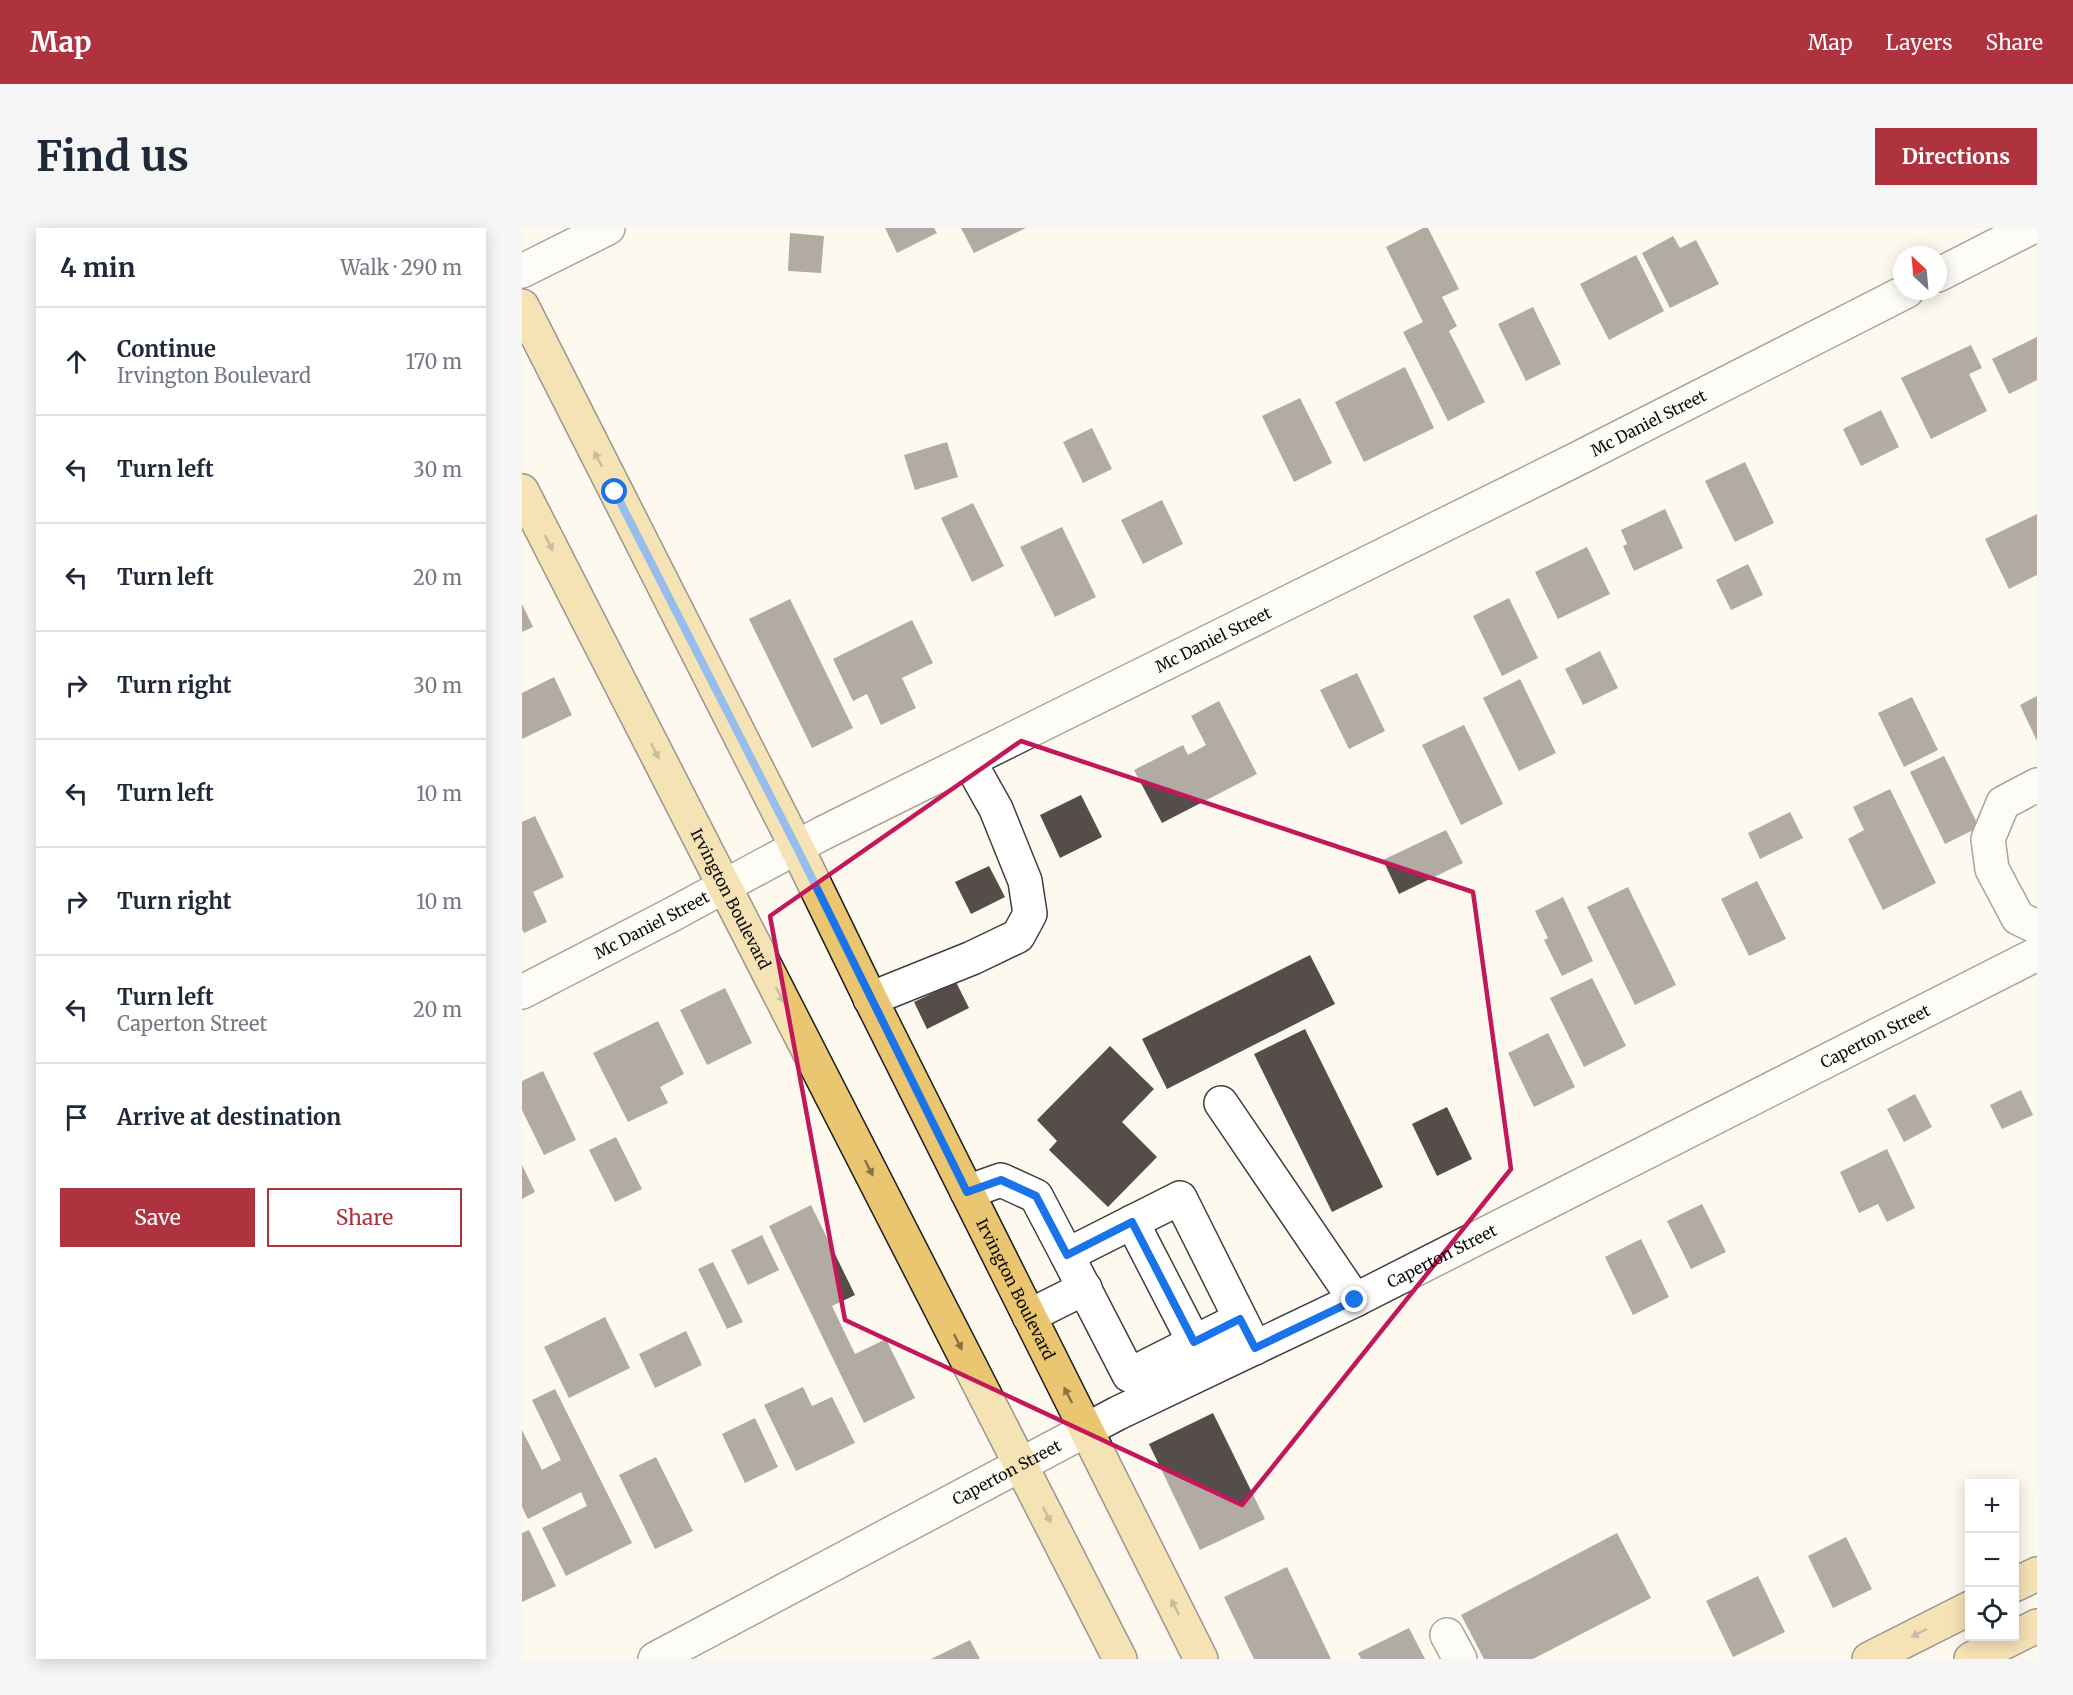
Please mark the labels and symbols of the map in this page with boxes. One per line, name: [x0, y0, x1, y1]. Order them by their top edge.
north arrow: [1893, 246, 1947, 300]
street label: Mc Daniel Street: [1587, 385, 1710, 460]
one-way arrow: [594, 451, 603, 468]
route start: [601, 478, 627, 504]
one-way arrow: [544, 535, 553, 552]
street label: Mc Daniel Street: [1152, 602, 1275, 677]
one-way arrow: [650, 742, 660, 759]
street label: Irvington Boulevard: [686, 825, 775, 973]
street label: Mc Daniel Street: [591, 886, 713, 963]
one-way arrow: [775, 986, 785, 1003]
street label: Caperton Street: [1817, 1000, 1934, 1072]
one-way arrow: [864, 1160, 874, 1177]
street label: Irvington Boulevard: [972, 1215, 1060, 1363]
street label: Caperton Street: [1383, 1220, 1500, 1292]
route end: [1341, 1286, 1367, 1312]
one-way arrow: [953, 1334, 963, 1351]
one-way arrow: [1064, 1386, 1074, 1404]
street label: Caperton Street: [949, 1435, 1065, 1509]
one-way arrow: [1042, 1507, 1051, 1524]
one-way arrow: [1170, 1598, 1180, 1615]
one-way arrow: [1911, 1629, 1928, 1638]

